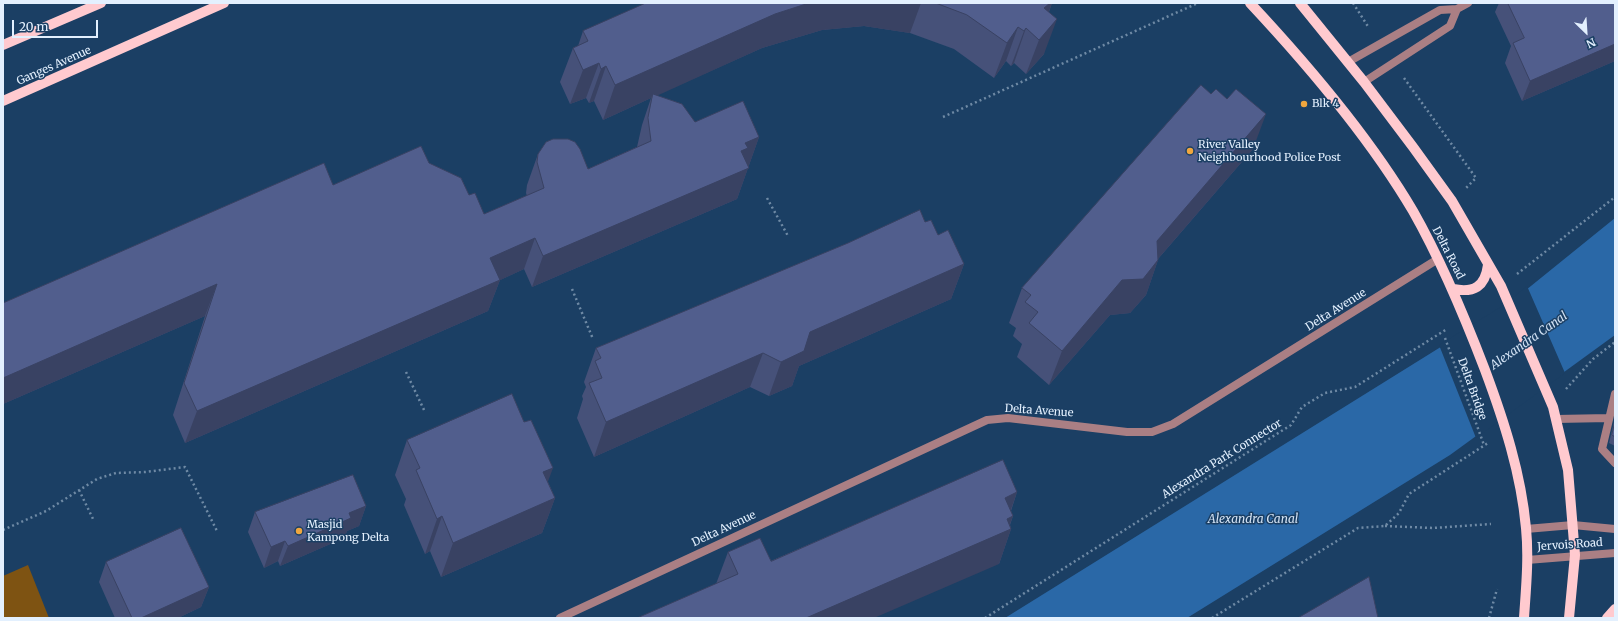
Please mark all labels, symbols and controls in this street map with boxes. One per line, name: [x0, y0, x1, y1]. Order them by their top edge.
scale bar: [14, 12, 100, 38]
north arrow: [1566, 12, 1606, 52]
text: 20 m: [19, 19, 48, 34]
text: N: [1584, 35, 1598, 51]
street label: Ganges Avenue: [15, 44, 93, 88]
place label: Blk 4: [1312, 97, 1339, 111]
marker: Blk 4: [1299, 99, 1309, 109]
place label: River Valley Neighbourhood Police Post: [1198, 138, 1341, 164]
marker: River Valley Neighbourhood Police Post: [1185, 146, 1195, 156]
street label: Delta Road: [1429, 225, 1467, 281]
street label: Delta Avenue: [1303, 286, 1369, 334]
water label: Alexandra Canal: [1488, 309, 1570, 373]
street label: Delta Bridge: [1455, 356, 1489, 422]
street label: Delta Avenue: [1004, 402, 1074, 420]
street label: Alexandra Park Connector: [1160, 417, 1284, 501]
street label: Delta Avenue: [690, 508, 758, 550]
water label: Alexandra Canal: [1208, 513, 1298, 527]
place label: Masjid Kampong Delta: [307, 518, 389, 544]
marker: Masjid Kampong Delta: [294, 526, 304, 536]
street label: Jervois Road: [1537, 536, 1603, 554]

